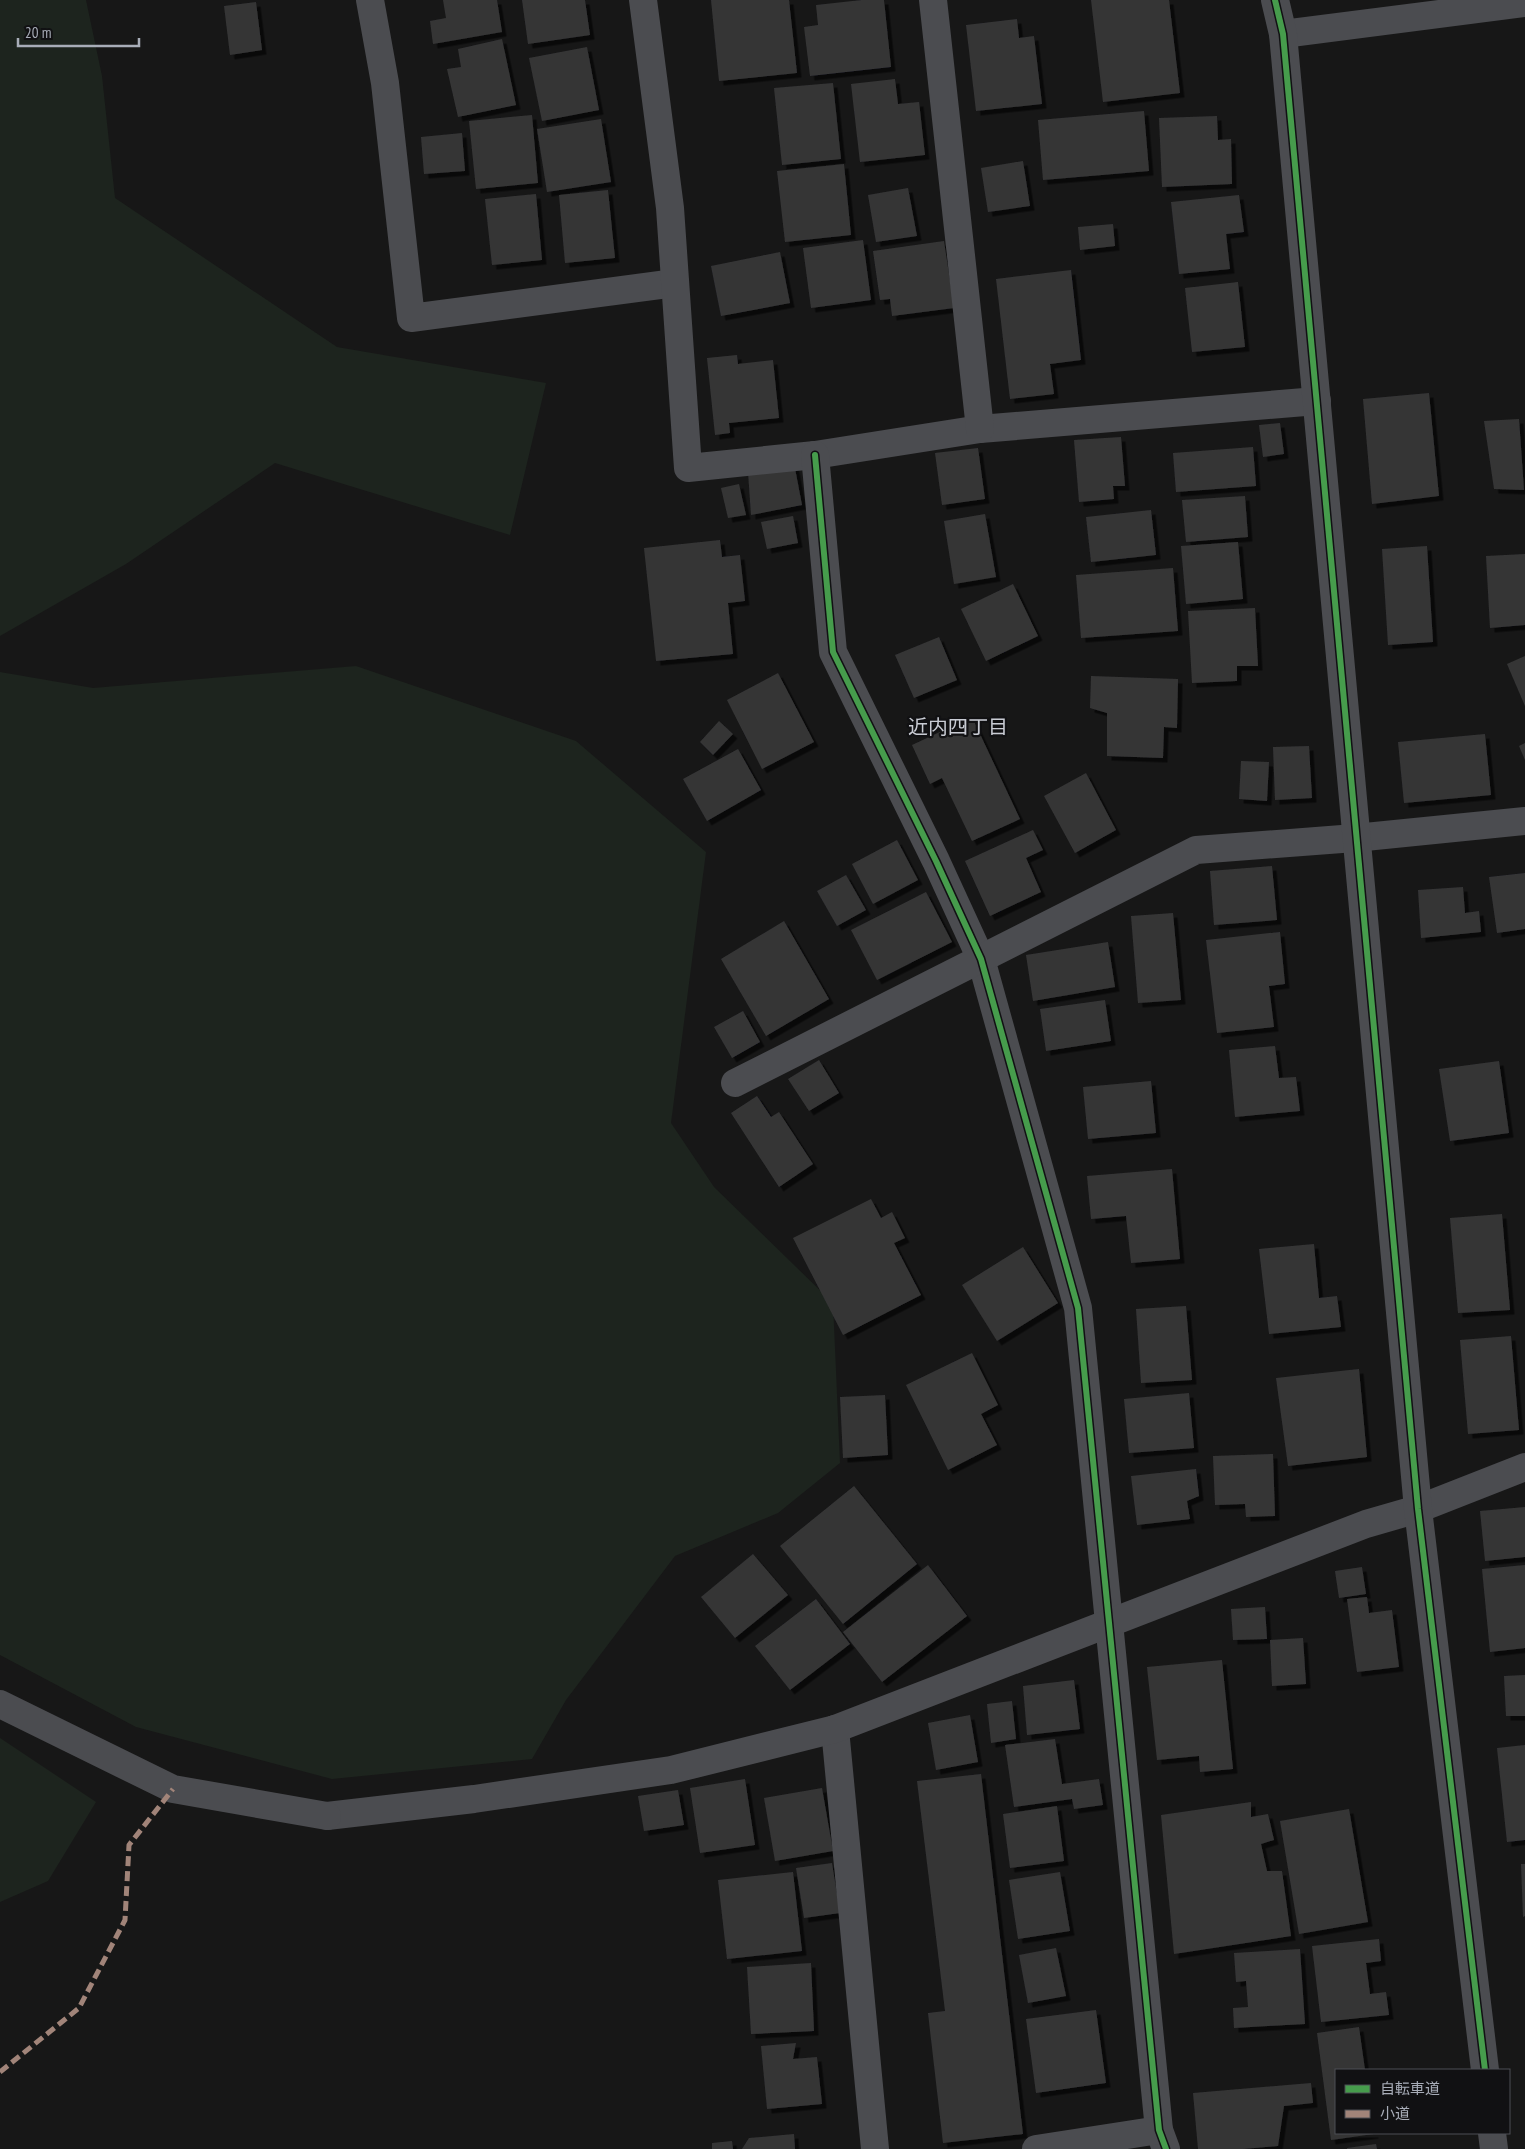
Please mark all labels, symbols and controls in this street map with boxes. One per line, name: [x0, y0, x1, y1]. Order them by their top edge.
scale bar: [18, 15, 139, 47]
text: 20 m: [25, 23, 51, 42]
district label: 近内四丁目: [908, 714, 1008, 740]
legend: [1335, 2069, 1510, 2134]
text: 自転車道: [1380, 2079, 1440, 2098]
text: 小道: [1380, 2104, 1410, 2123]

